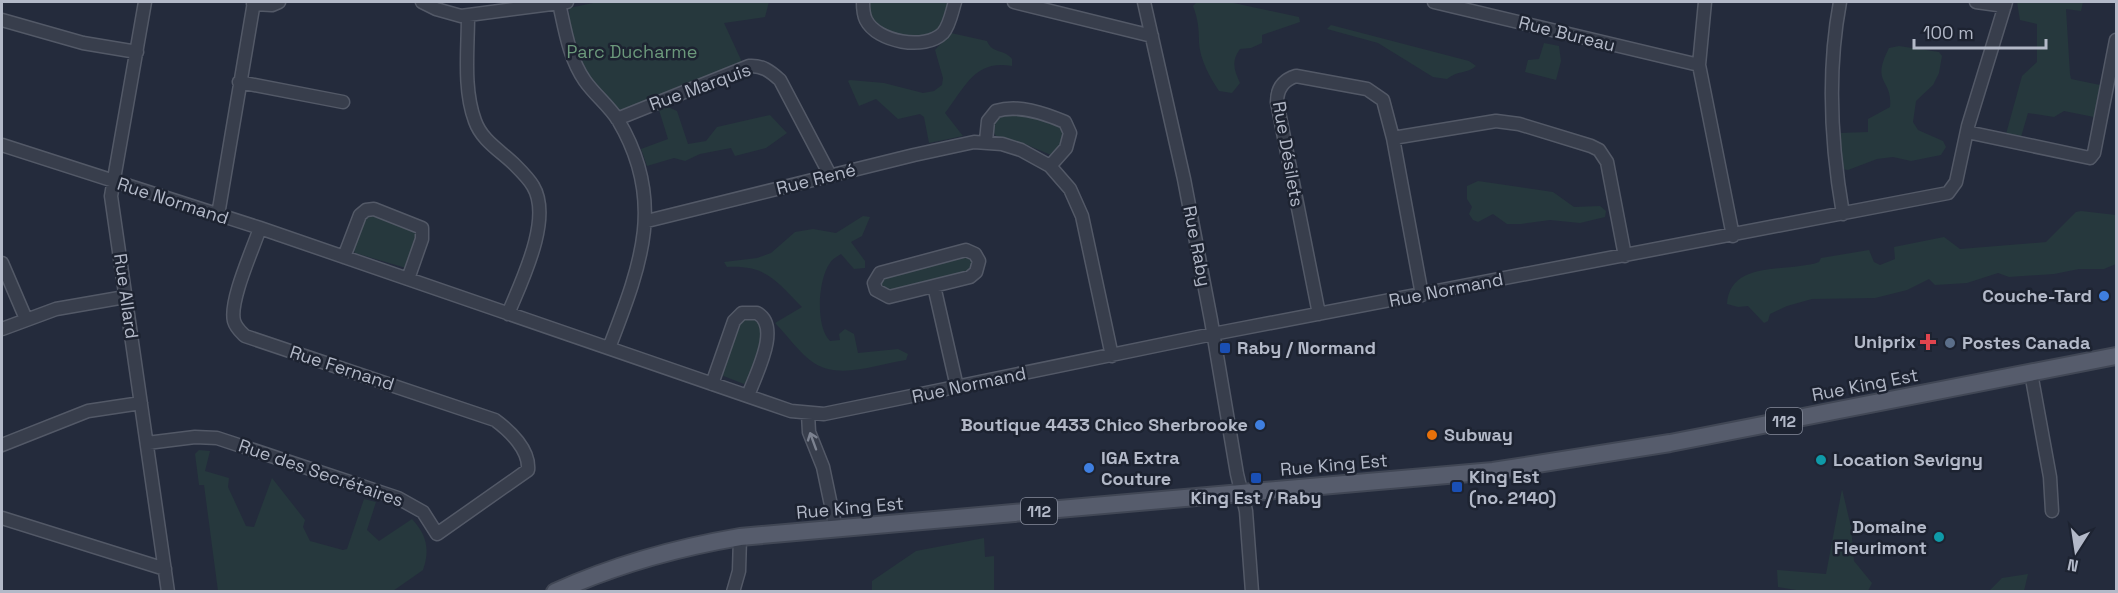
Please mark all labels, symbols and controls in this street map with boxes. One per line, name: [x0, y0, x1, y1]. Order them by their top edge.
street label: Rue Bureau: [1516, 10, 1618, 57]
scale bar: [1914, 12, 2046, 50]
text: 100 m: [1923, 21, 1974, 44]
park label: Parc Ducharme: [567, 40, 697, 63]
street label: Rue Marquis: [646, 58, 754, 116]
street label: Rue Désilets: [1268, 99, 1309, 208]
street label: Rue René: [774, 158, 858, 200]
street label: Rue Normand: [114, 172, 232, 229]
street label: Rue Raby: [1178, 203, 1217, 288]
street label: Rue Allard: [109, 252, 144, 340]
street label: Rue Normand: [1387, 267, 1505, 312]
place label: Couche-Tard: [1982, 284, 2092, 307]
marker: Couche-Tard: [2097, 289, 2111, 303]
place label: Uniprix: [1854, 330, 1916, 353]
place label: Postes Canada: [1962, 331, 2091, 354]
marker: Uniprix: [1921, 335, 1935, 349]
place label: Raby / Normand: [1237, 336, 1376, 359]
marker: Postes Canada: [1943, 336, 1957, 350]
street label: Rue Fernand: [287, 340, 397, 395]
marker: Raby / Normand: [1218, 341, 1232, 355]
street label: Rue Normand: [910, 361, 1028, 408]
street label: Rue King Est: [1810, 363, 1920, 406]
road number: 112: [1766, 408, 1802, 434]
place label: Boutique 4433 Chico Sherbrooke: [961, 413, 1248, 436]
marker: Boutique 4433 Chico Sherbrooke: [1253, 418, 1267, 432]
place label: Subway: [1444, 423, 1513, 446]
marker: Subway: [1425, 428, 1439, 442]
one-way arrow: [806, 432, 817, 451]
street label: Rue des Secrétaires: [236, 434, 407, 512]
place label: IGA Extra Couture: [1101, 446, 1180, 490]
street label: Rue King Est: [1279, 448, 1389, 481]
place label: Location Sevigny: [1833, 448, 1983, 471]
marker: Location Sevigny: [1814, 453, 1828, 467]
marker: IGA Extra Couture: [1082, 461, 1096, 475]
place label: King Est (no. 2140): [1469, 465, 1556, 509]
marker: King Est / Raby: [1249, 471, 1263, 485]
marker: King Est (no. 2140): [1450, 480, 1464, 494]
place label: King Est / Raby: [1190, 486, 1322, 509]
street label: Rue King Est: [795, 491, 905, 524]
road number: 112: [1021, 498, 1057, 524]
place label: Domaine Fleurimont: [1834, 515, 1927, 559]
north arrow: [2046, 521, 2106, 581]
marker: Domaine Fleurimont: [1932, 530, 1946, 544]
text: N: [2066, 554, 2080, 577]

